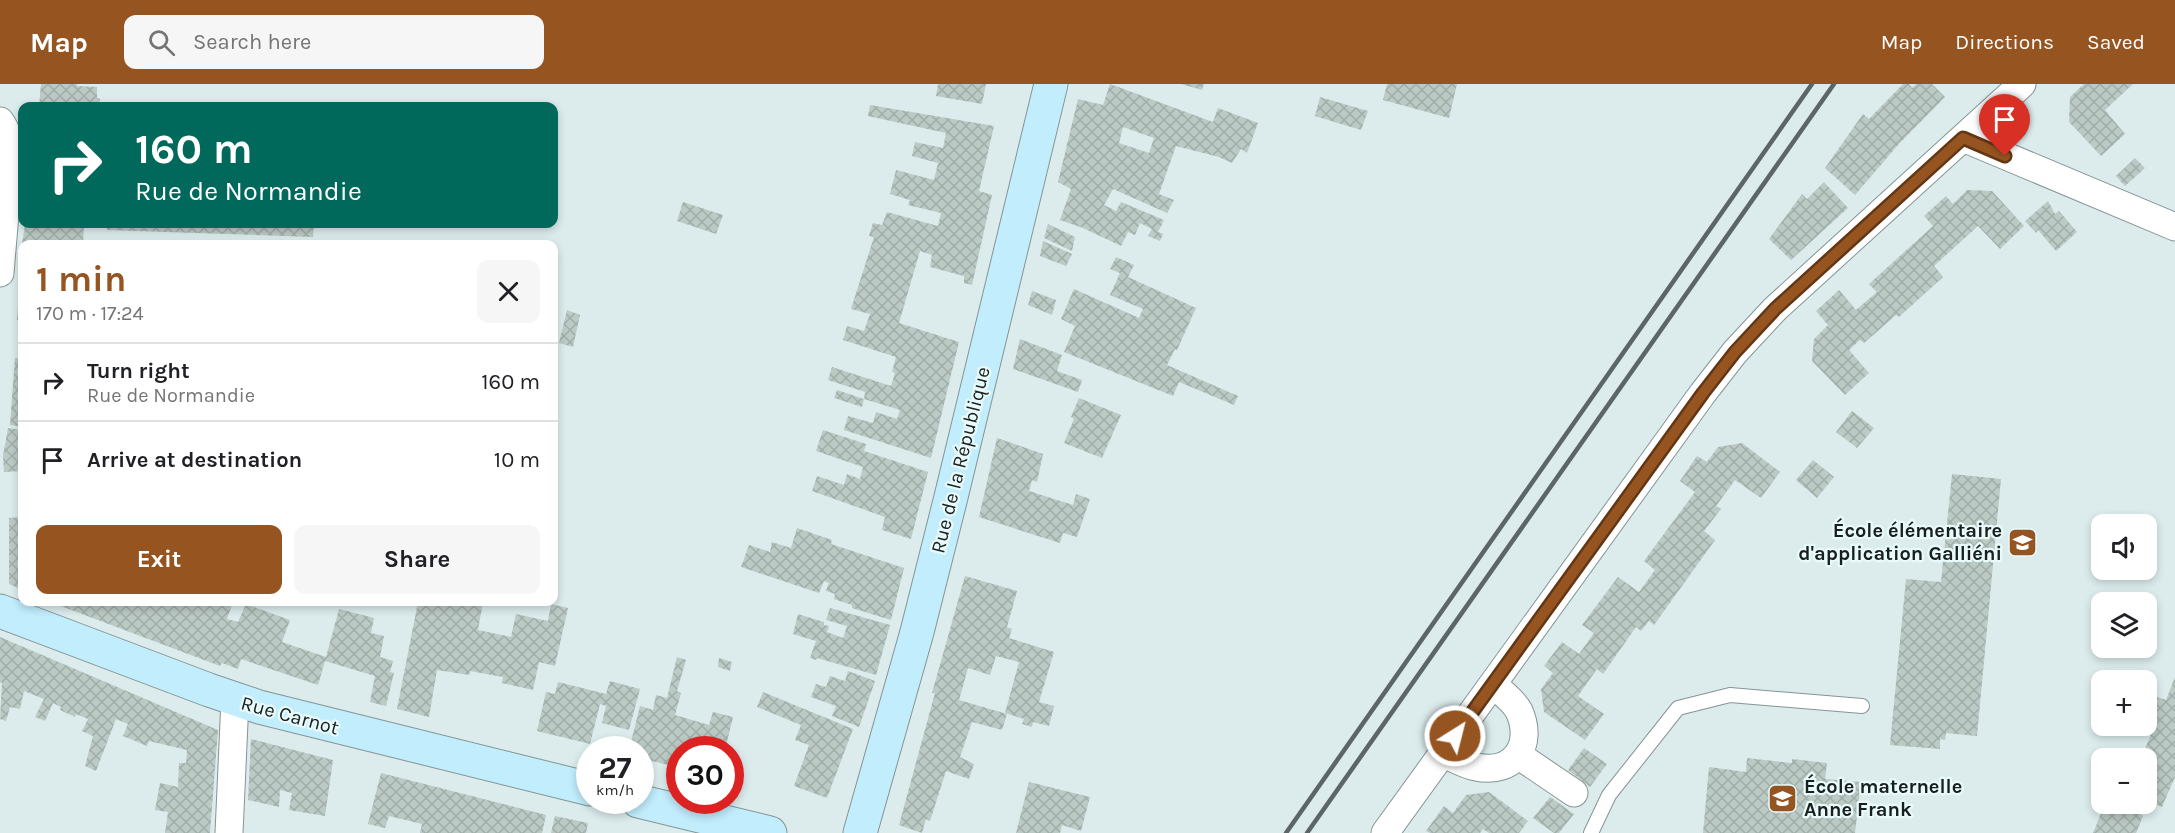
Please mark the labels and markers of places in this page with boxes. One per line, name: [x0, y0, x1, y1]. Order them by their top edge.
pin: [1979, 94, 2030, 156]
place label: École élémentaire d'application Galliéni: [1798, 517, 2002, 565]
school or university icon: École élémentaire d'application Galliéni: [2007, 526, 2039, 558]
place label: École maternelle Anne Frank: [1804, 773, 1962, 821]
school or university icon: École maternelle Anne Frank: [1767, 782, 1799, 814]

